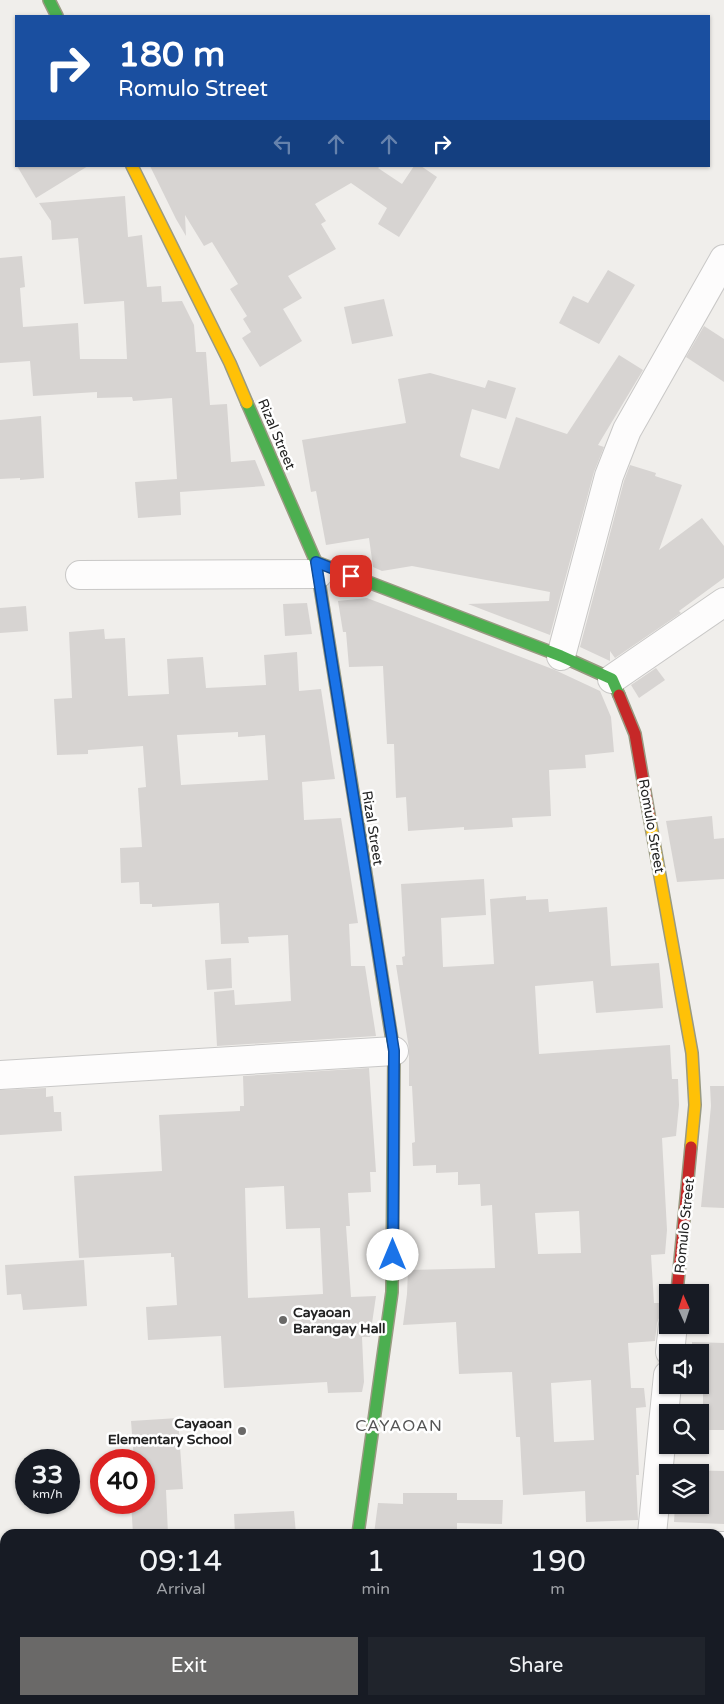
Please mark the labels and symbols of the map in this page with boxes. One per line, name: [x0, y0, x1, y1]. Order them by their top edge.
street label: Rizal Street: [254, 396, 299, 473]
pin: [330, 555, 372, 597]
street label: Romulo Street: [635, 778, 668, 875]
street label: Rizal Street: [358, 789, 387, 867]
street label: Romulo Street: [671, 1177, 698, 1274]
position arrow: [366, 1228, 418, 1280]
north arrow: [659, 1284, 709, 1334]
place label: Cayaoan Barangay Hall: [293, 1304, 385, 1337]
marker: Cayaoan Barangay Hall: [277, 1314, 289, 1326]
place label: Cayaoan Elementary School: [108, 1415, 232, 1448]
district label: CAYAOAN: [355, 1416, 443, 1436]
marker: Cayaoan Elementary School: [236, 1425, 248, 1437]
speed limit sign: 40: [90, 1449, 155, 1514]

